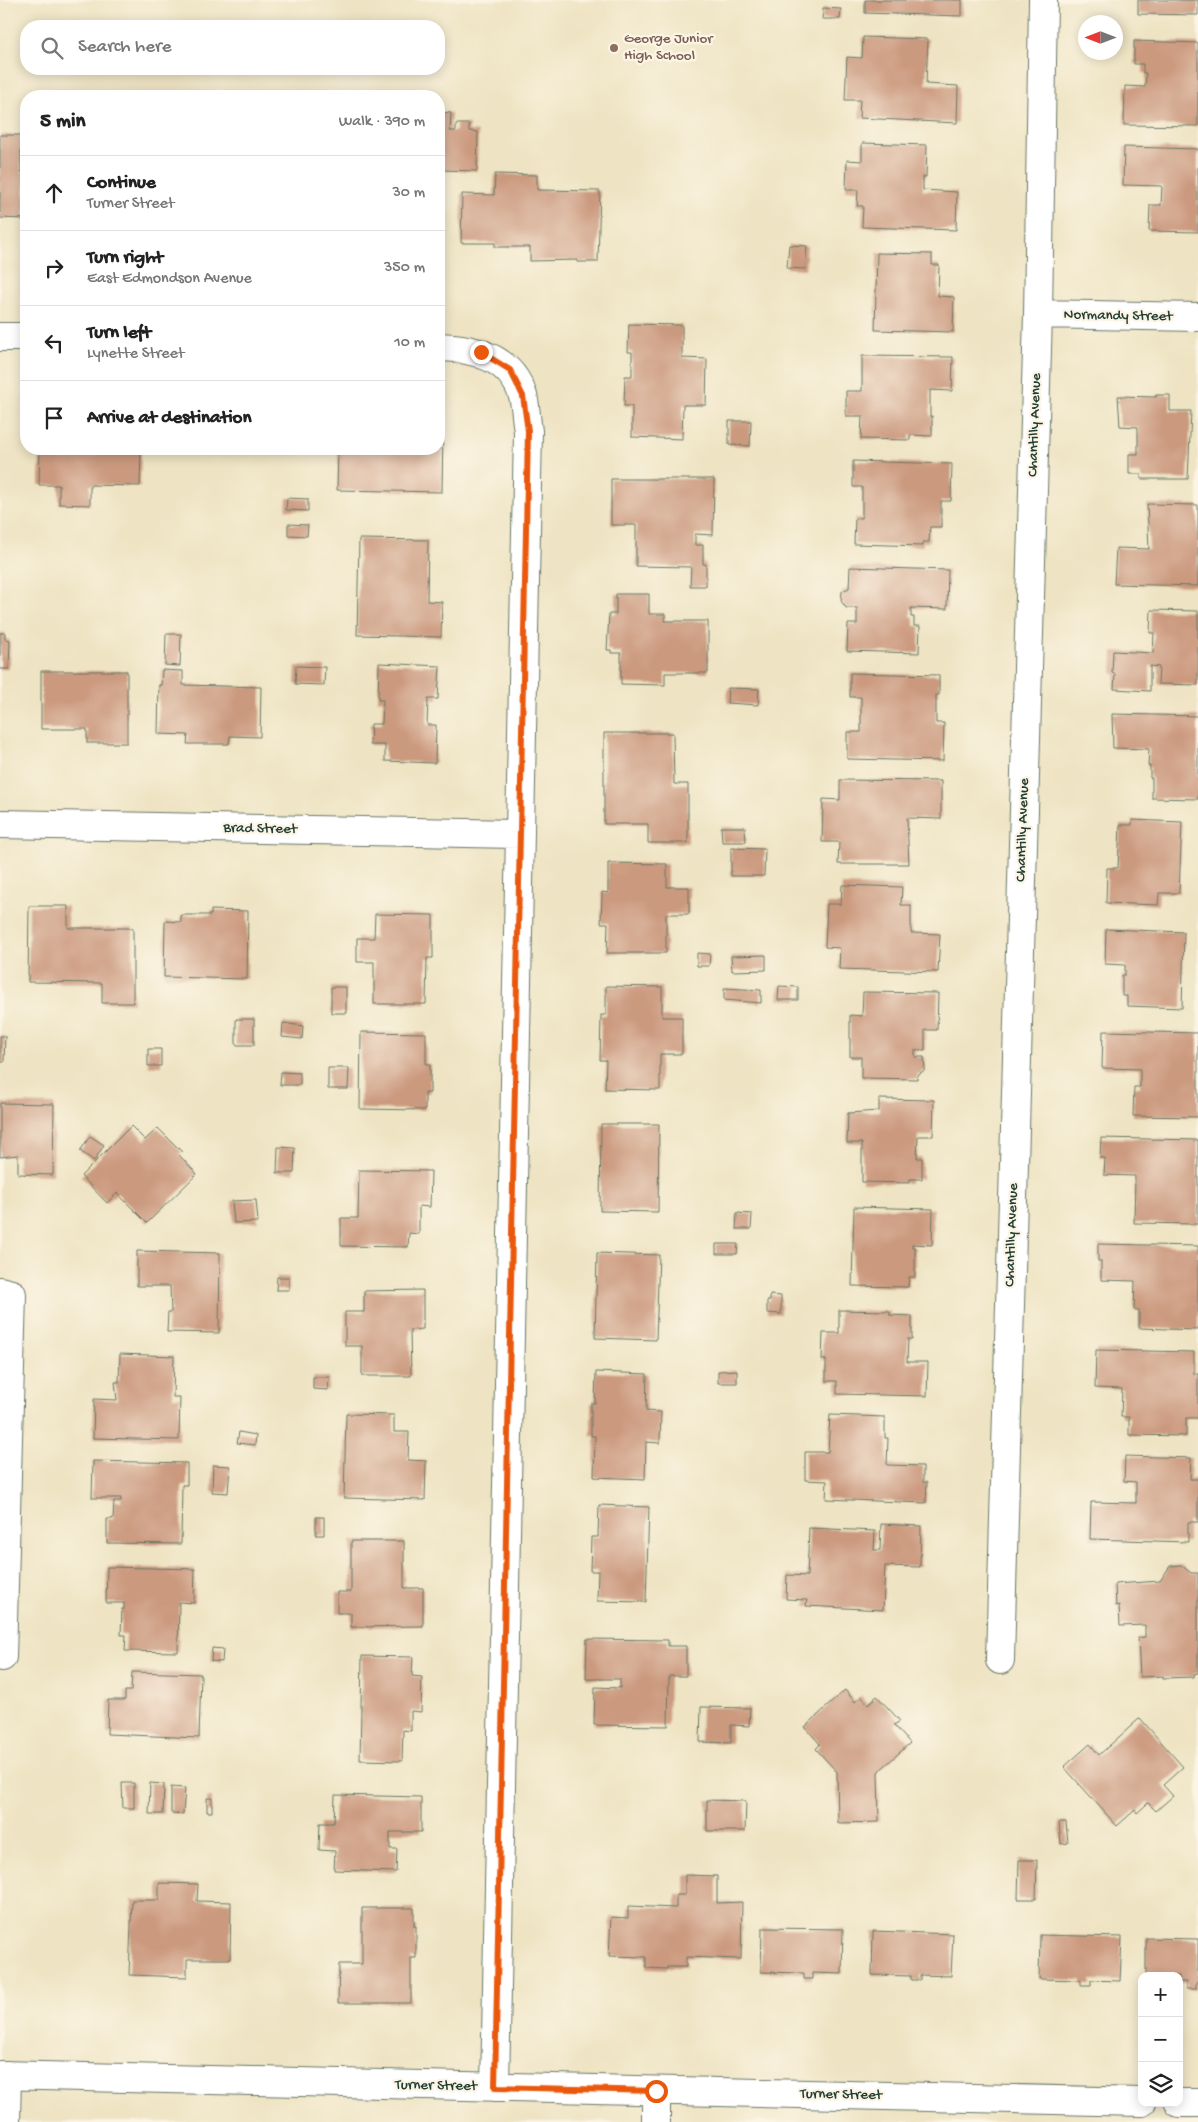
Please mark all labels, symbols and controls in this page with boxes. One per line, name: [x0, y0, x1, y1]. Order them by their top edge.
north arrow: [1078, 15, 1123, 60]
search box: [20, 20, 445, 75]
place label: George Junior High School: [624, 30, 714, 65]
icon: search: [38, 34, 66, 62]
text: Search here: [78, 36, 172, 59]
marker: George Junior High School: [608, 42, 620, 54]
text: 5 min: [40, 110, 85, 135]
text: Walk · 390 m: [339, 113, 425, 132]
text: Continue: [87, 172, 156, 195]
icon: ahead: [40, 179, 68, 207]
text: 30 m: [392, 184, 425, 203]
text: Turner Street: [87, 195, 174, 214]
text: Turn right: [87, 247, 163, 270]
icon: right: [40, 254, 68, 282]
text: 350 m: [384, 259, 425, 278]
text: East Edmondson Avenue: [87, 270, 252, 289]
street label: Normandy Street: [1063, 306, 1174, 326]
text: Turn left: [87, 322, 151, 345]
icon: left: [40, 329, 68, 357]
text: 10 m: [394, 334, 425, 353]
route end: [470, 341, 493, 364]
text: Lynette Street: [87, 345, 184, 364]
street label: Chantilly Avenue: [1024, 373, 1046, 477]
icon: arrive: [40, 404, 68, 432]
text: Arrive at destination: [87, 407, 251, 430]
street label: Chantilly Avenue: [1012, 778, 1034, 882]
street label: Brad Street: [222, 819, 299, 839]
street label: Chantilly Avenue: [1001, 1183, 1023, 1287]
map controls: [1138, 1972, 1183, 2107]
button: +: [1138, 1972, 1183, 2017]
button: −: [1138, 2017, 1183, 2062]
button: layers: [1138, 2062, 1183, 2107]
street label: Turner Street: [394, 2076, 479, 2096]
route start: [645, 2080, 668, 2103]
street label: Turner Street: [799, 2085, 884, 2105]

